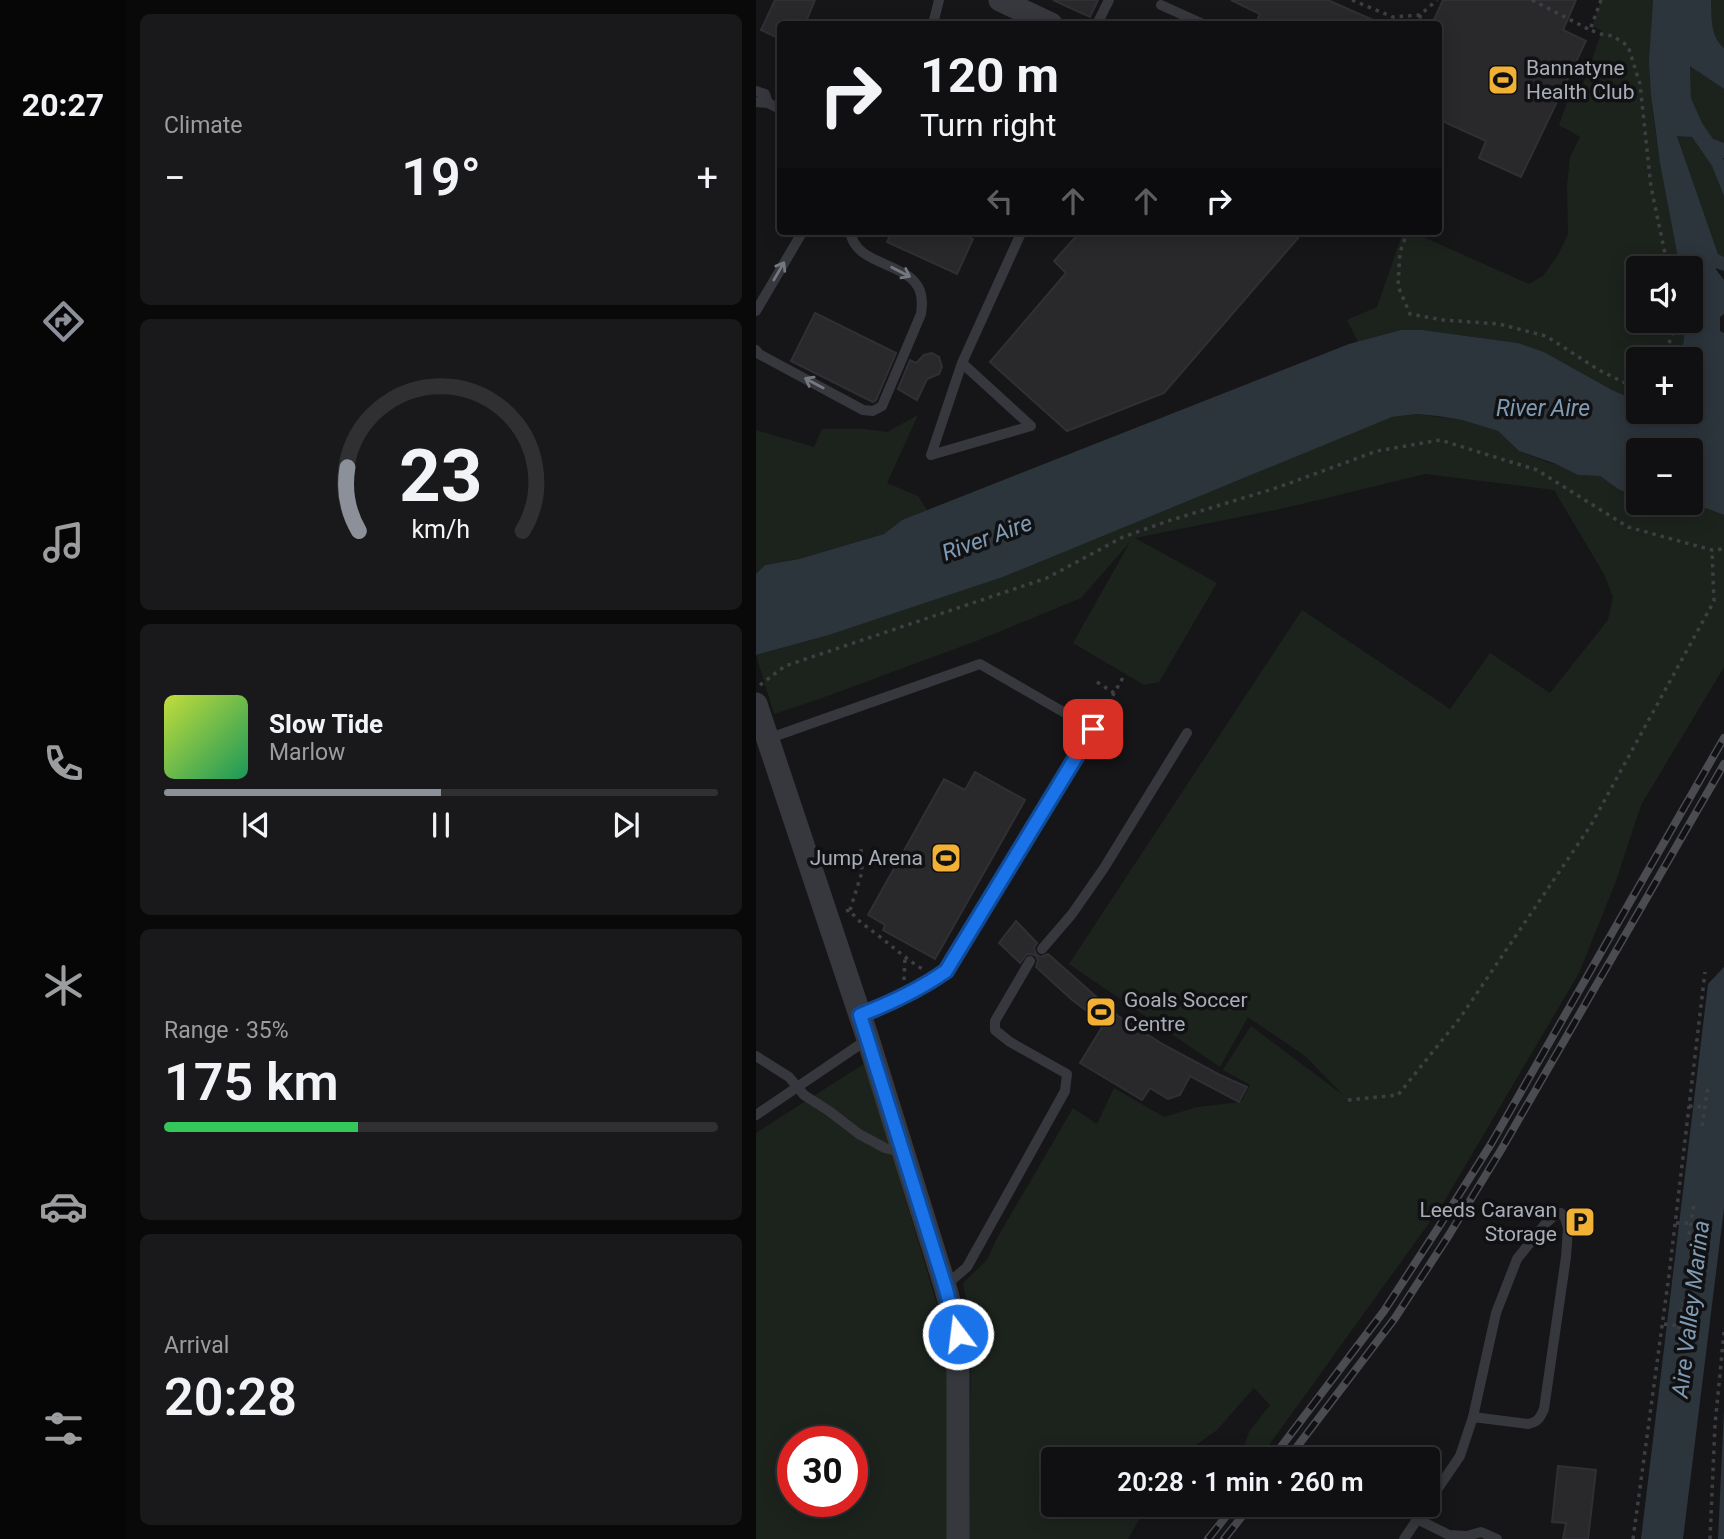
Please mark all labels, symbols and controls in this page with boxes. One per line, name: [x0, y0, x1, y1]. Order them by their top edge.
text: 120 m: [920, 47, 1059, 104]
icon: right: [805, 49, 896, 140]
place label: Bannatyne Health Club: [1526, 56, 1634, 104]
sports icon: Bannatyne Health Club: [1486, 63, 1520, 97]
text: 20:27: [22, 86, 104, 124]
text: Turn right: [920, 106, 1056, 144]
text: Climate: [164, 112, 243, 139]
text: 19°: [401, 147, 481, 208]
text: −: [164, 156, 186, 200]
text: +: [696, 156, 718, 200]
icon: left: [981, 182, 1019, 220]
icon: ahead: [1054, 182, 1092, 220]
icon: ahead: [1127, 182, 1165, 220]
icon: right: [1200, 182, 1238, 220]
map controls: [1626, 256, 1703, 515]
button: sound: [1626, 256, 1703, 333]
one-way arrow: [772, 262, 786, 282]
one-way arrow: [890, 266, 911, 280]
icon: directions: [39, 297, 88, 346]
button: +: [1626, 347, 1703, 424]
one-way arrow: [804, 376, 825, 390]
water label: River Aire: [1496, 395, 1590, 422]
text: 23: [399, 433, 483, 519]
button: −: [1626, 438, 1703, 515]
water label: River Aire: [938, 509, 1036, 567]
text: km/h: [412, 514, 470, 543]
icon: music: [39, 518, 88, 567]
pin: [1063, 699, 1123, 759]
text: Slow Tide: [269, 709, 383, 739]
icon: arrive: [1074, 710, 1112, 748]
icon: phone: [39, 739, 88, 788]
text: Marlow: [269, 739, 345, 766]
icon: previous: [237, 806, 275, 844]
icon: pause: [422, 806, 460, 844]
icon: next: [607, 806, 645, 844]
sports icon: Jump Arena: [929, 841, 963, 875]
place label: Jump Arena: [810, 846, 923, 870]
icon: climate: [39, 961, 88, 1010]
place label: Goals Soccer Centre: [1124, 988, 1248, 1036]
sports icon: Goals Soccer Centre: [1084, 995, 1118, 1029]
text: Range · 35%: [164, 1017, 289, 1044]
text: 175 km: [164, 1052, 339, 1113]
icon: car: [39, 1182, 88, 1231]
place label: Leeds Caravan Storage: [1419, 1198, 1557, 1246]
parking icon: Leeds Caravan Storage: [1563, 1205, 1597, 1239]
water label: Aire Valley Marina: [1667, 1219, 1715, 1400]
position arrow: [921, 1297, 995, 1371]
text: Arrival: [164, 1332, 229, 1359]
text: 20:28: [164, 1367, 297, 1428]
icon: filters: [39, 1404, 88, 1453]
speed limit sign: 30: [777, 1426, 868, 1517]
text: 20:28 · 1 min · 260 m: [1117, 1467, 1364, 1497]

